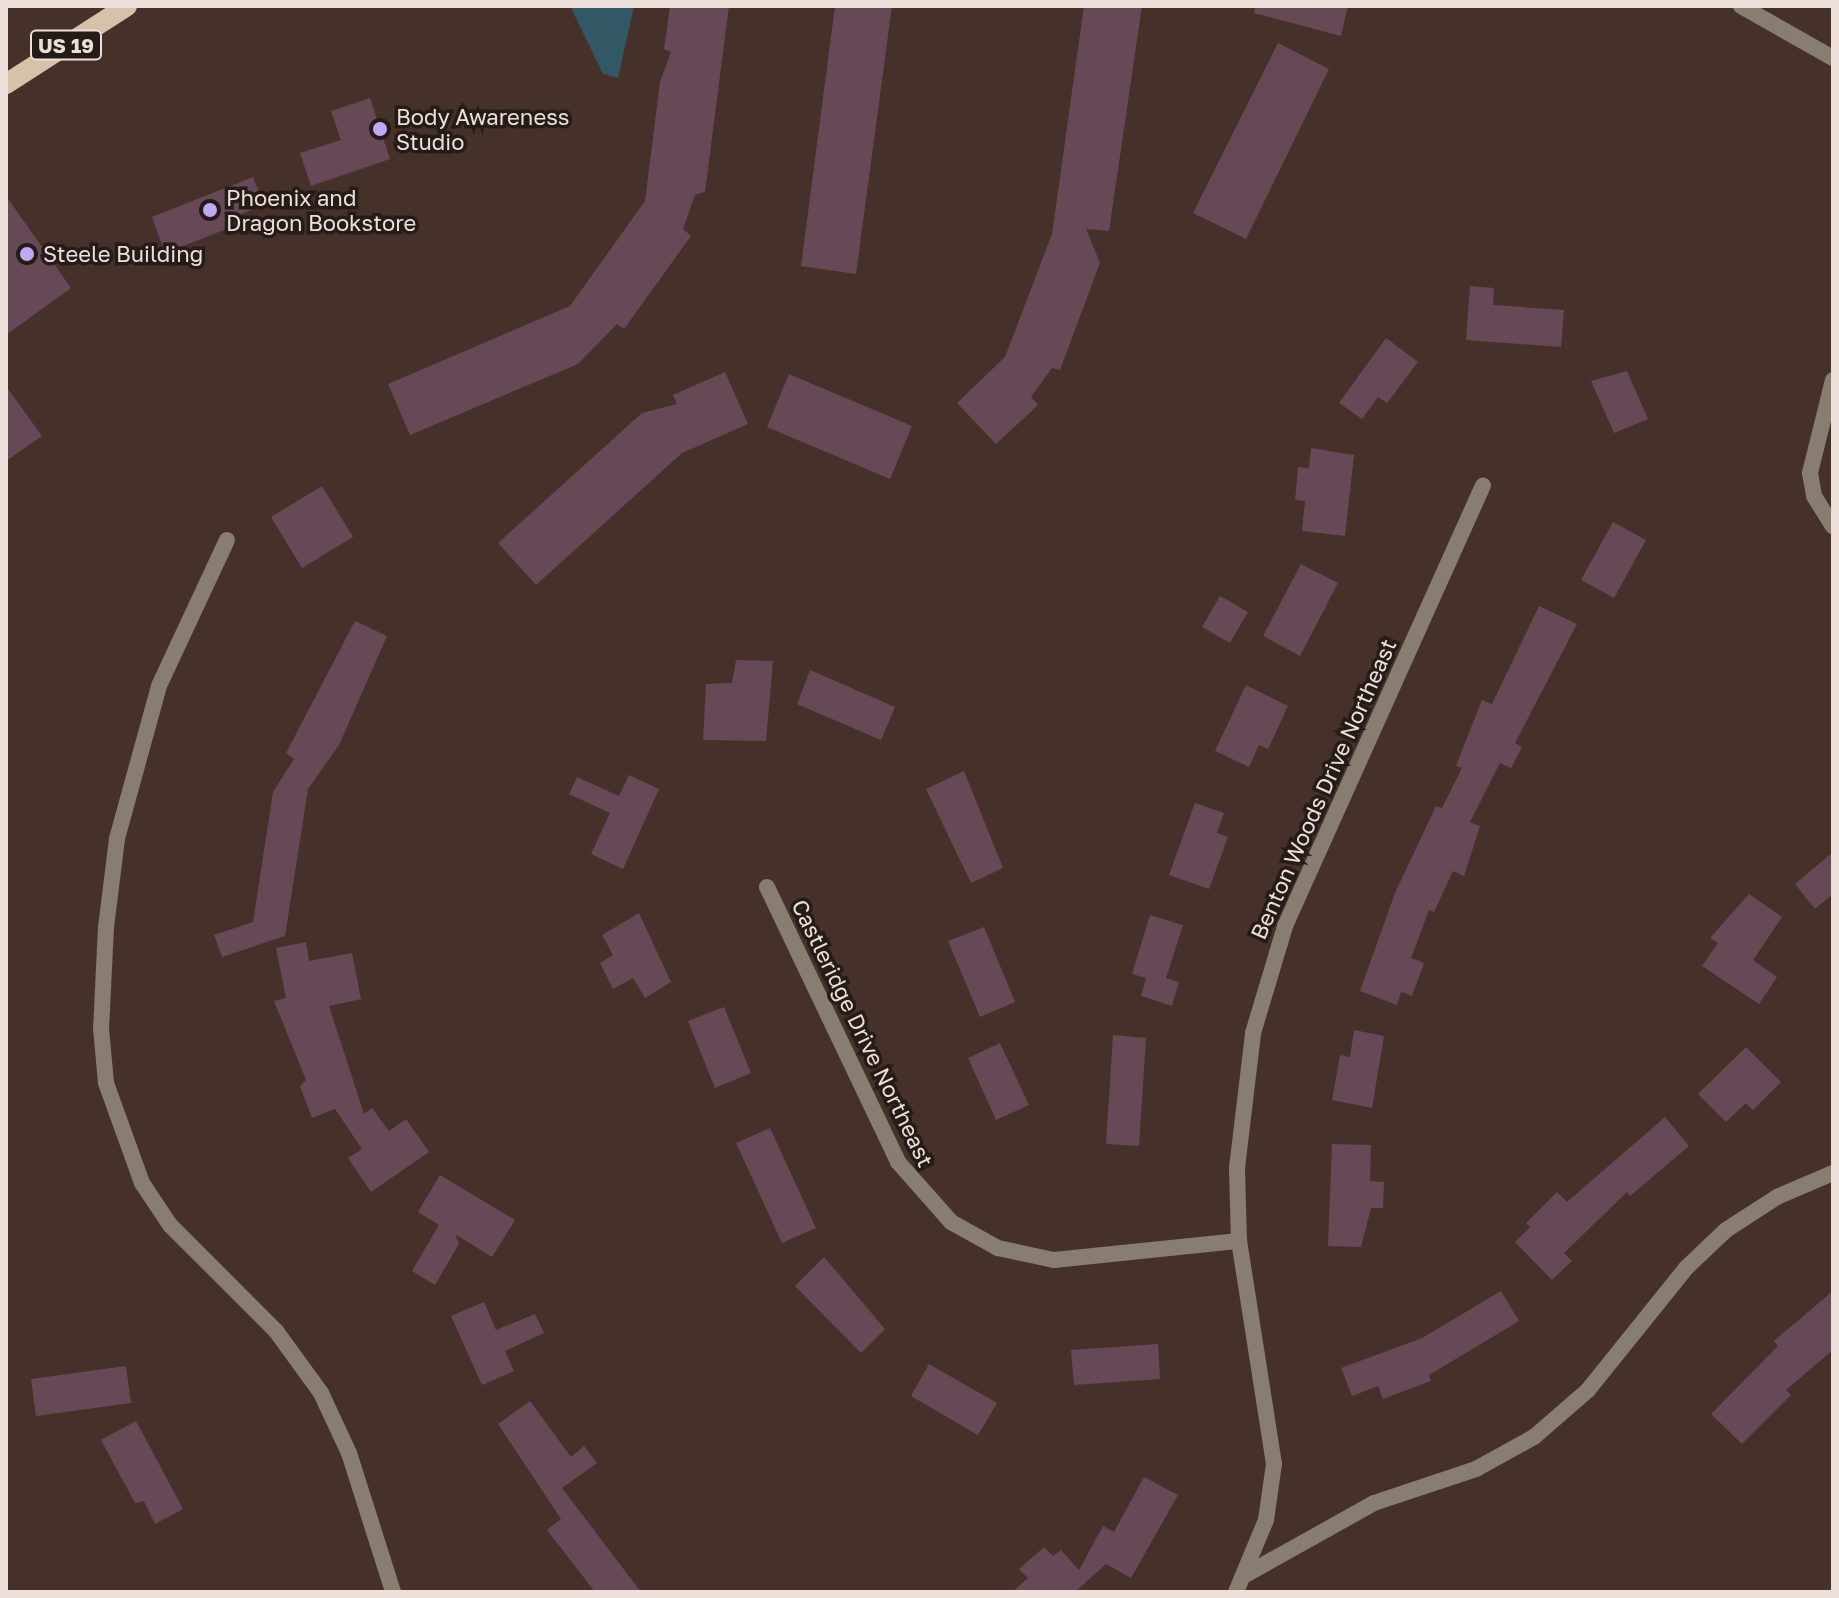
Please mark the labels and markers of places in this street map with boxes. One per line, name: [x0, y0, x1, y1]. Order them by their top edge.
place label: Body Awareness Studio: [396, 103, 569, 154]
marker: Body Awareness Studio: [371, 120, 389, 138]
place label: Phoenix and Dragon Bookstore: [226, 184, 416, 236]
marker: Phoenix and Dragon Bookstore: [201, 201, 219, 219]
place label: Steele Building: [43, 241, 203, 267]
marker: Steele Building: [18, 245, 36, 263]

